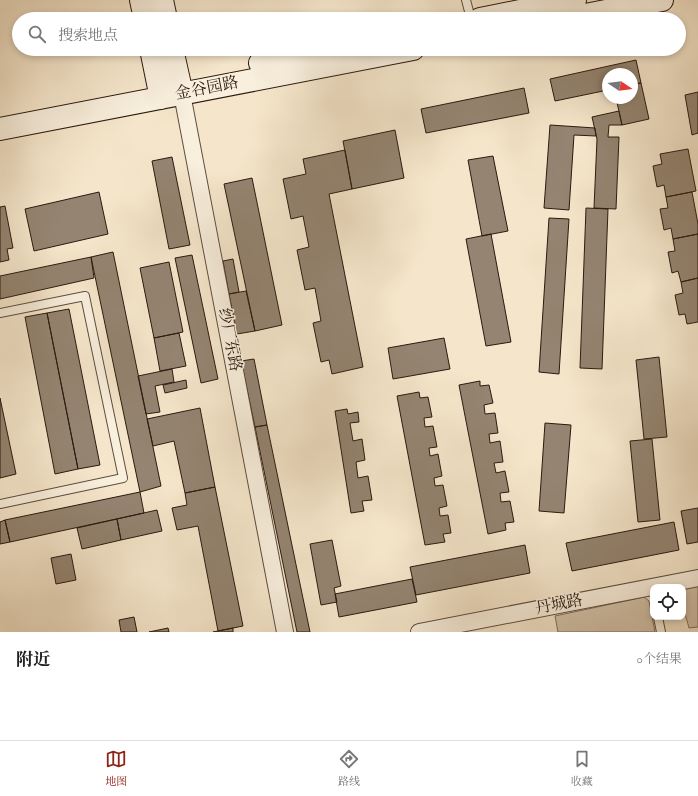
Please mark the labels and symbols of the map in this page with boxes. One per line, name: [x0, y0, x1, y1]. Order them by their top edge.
north arrow: [602, 68, 638, 104]
street label: 金谷园路: [174, 73, 240, 105]
street label: 纱厂东路: [213, 307, 245, 373]
street label: 丹城路: [534, 591, 584, 619]

